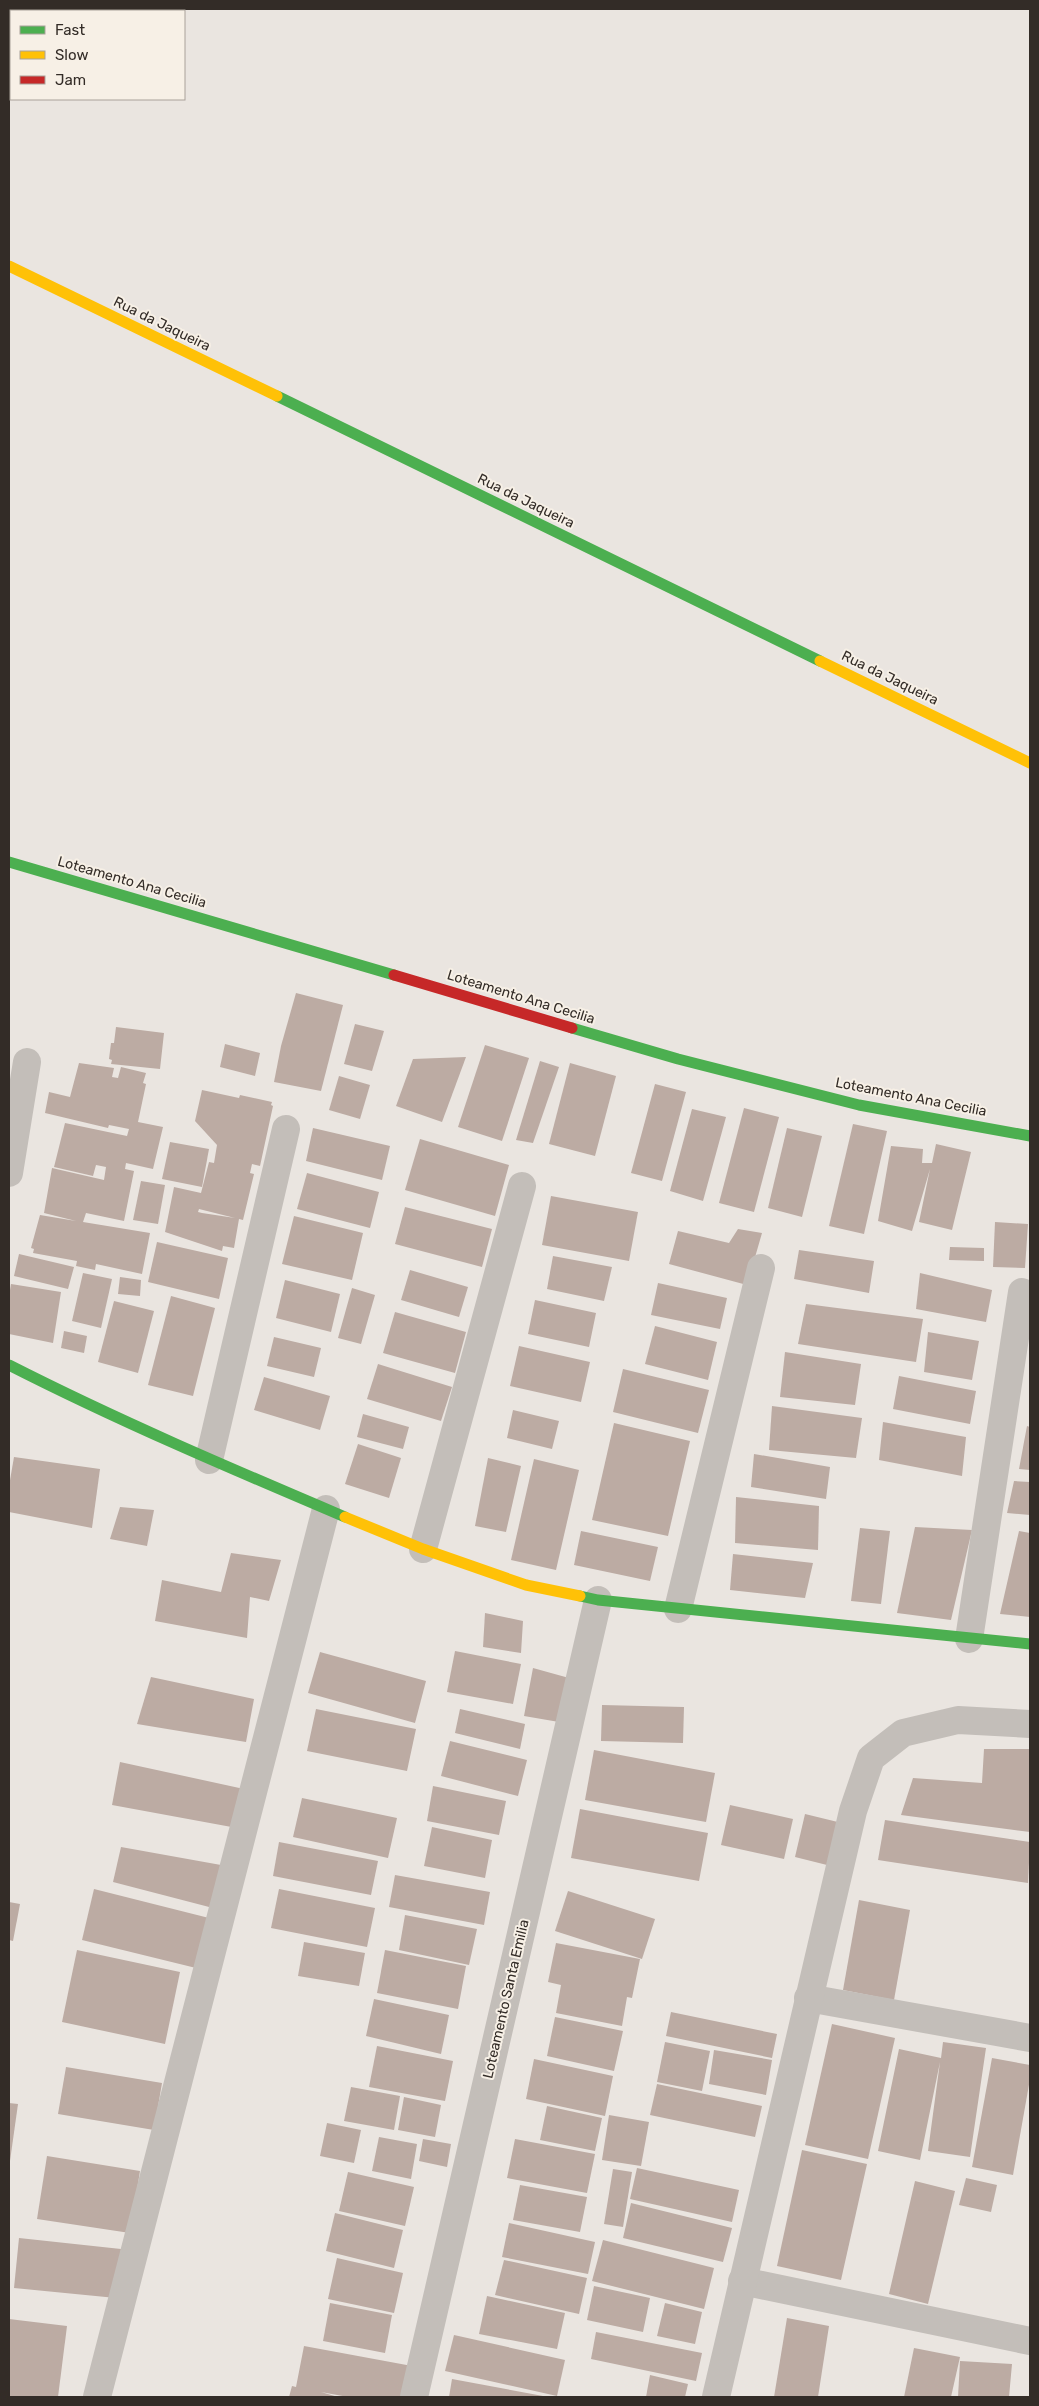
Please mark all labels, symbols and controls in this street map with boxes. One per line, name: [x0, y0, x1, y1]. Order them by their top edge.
legend: [10, 10, 185, 100]
text: Fast: [55, 21, 85, 39]
text: Slow: [55, 46, 88, 64]
text: Jam: [55, 71, 86, 89]
street label: Rua da Jaqueira: [111, 293, 213, 355]
street label: Rua da Jaqueira: [475, 470, 577, 532]
street label: Rua da Jaqueira: [839, 647, 941, 709]
street label: Loteamento Ana Cecilia: [56, 853, 208, 911]
street label: Loteamento Ana Cecilia: [445, 966, 597, 1028]
street label: Loteamento Ana Cecilia: [834, 1074, 988, 1120]
street label: Loteamento Santa Emilia: [479, 1918, 533, 2080]

